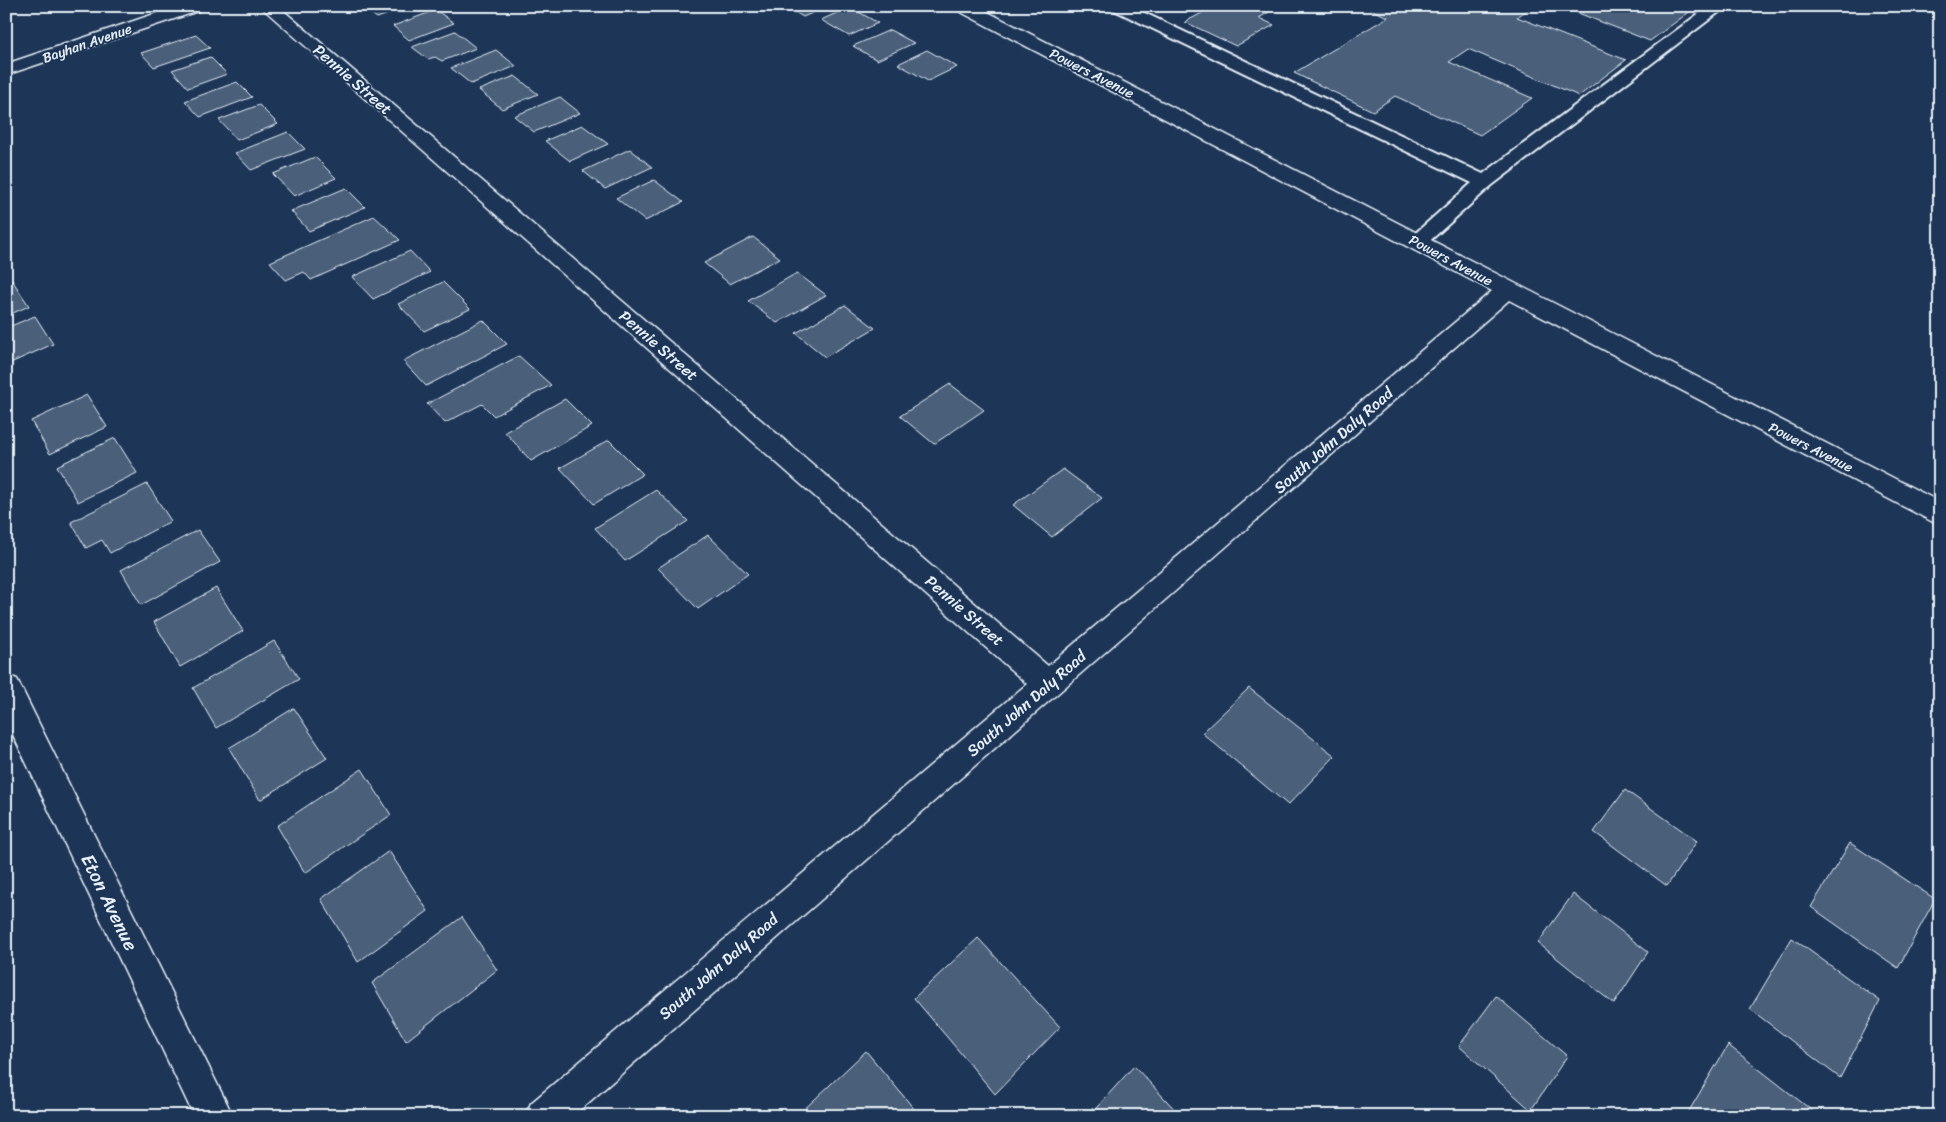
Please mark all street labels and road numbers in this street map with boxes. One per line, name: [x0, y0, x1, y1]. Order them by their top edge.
street label: Bayhan Avenue: [39, 16, 135, 70]
street label: Pennie Street: [306, 36, 399, 122]
street label: Powers Avenue: [1045, 41, 1139, 106]
street label: Powers Avenue: [1404, 228, 1497, 293]
street label: Pennie Street: [612, 302, 705, 388]
street label: South John Daly Road: [1267, 379, 1401, 501]
street label: Powers Avenue: [1764, 415, 1858, 480]
street label: Pennie Street: [918, 567, 1011, 653]
street label: South John Daly Road: [960, 642, 1094, 764]
street label: Eton Avenue: [72, 848, 147, 957]
street label: South John Daly Road: [652, 905, 786, 1027]

